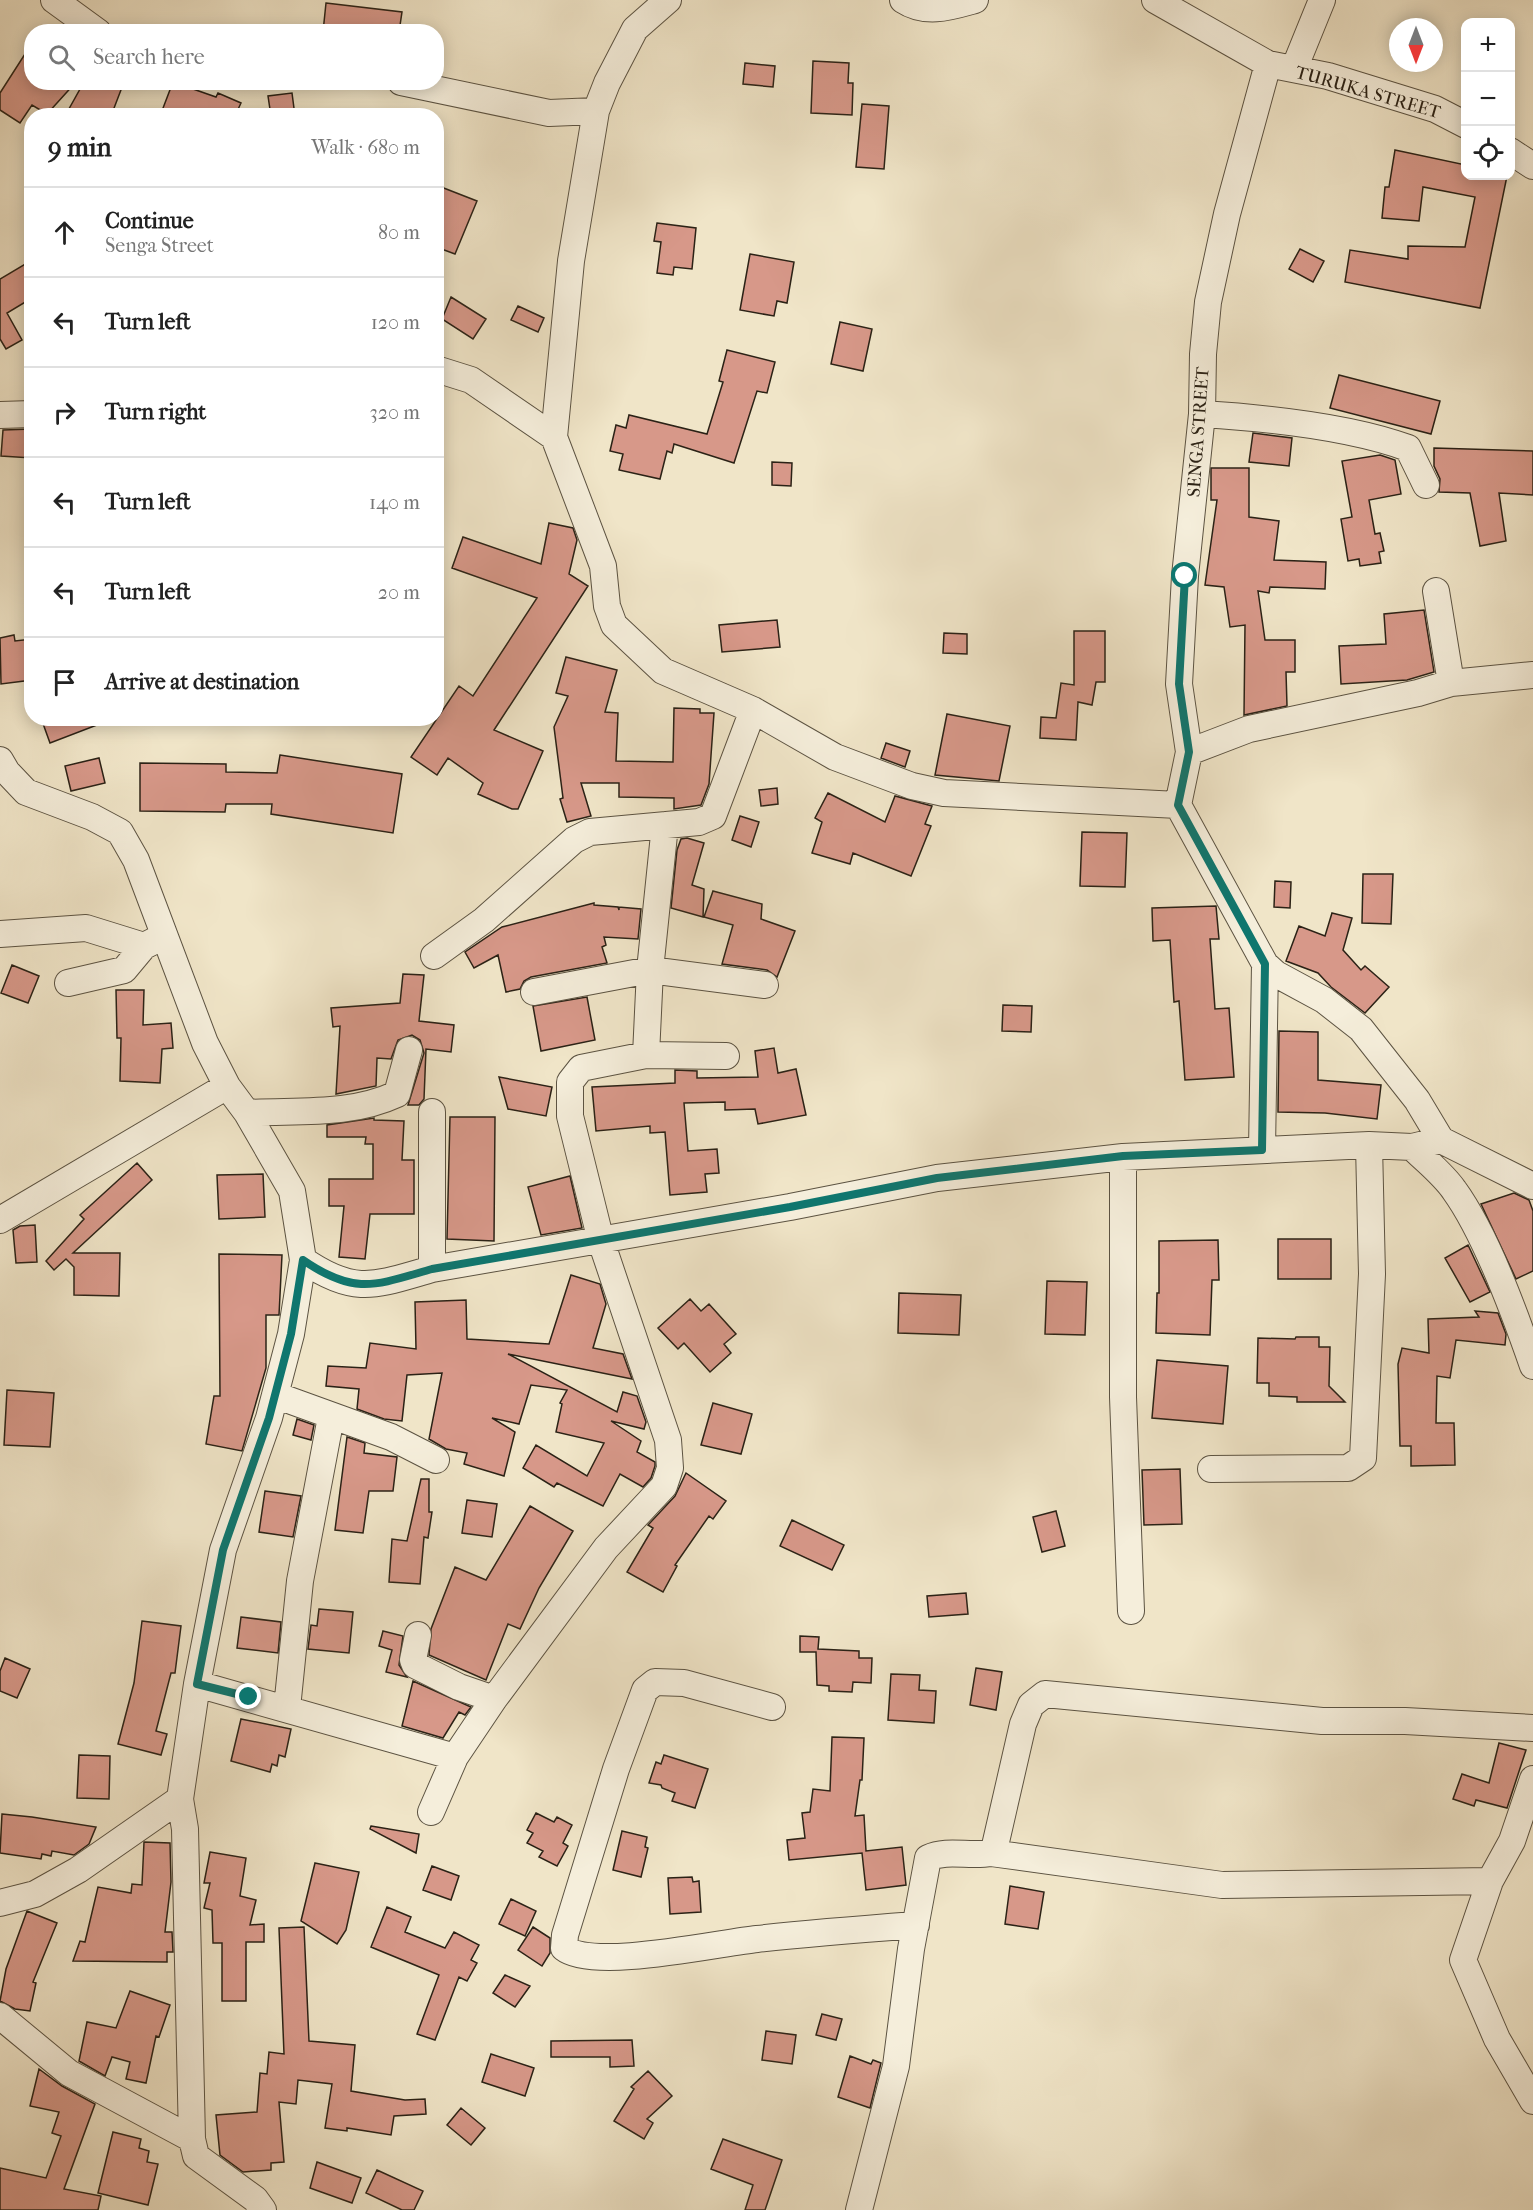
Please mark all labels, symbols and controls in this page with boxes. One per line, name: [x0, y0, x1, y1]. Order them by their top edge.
north arrow: [1389, 18, 1443, 72]
map controls: [1461, 18, 1515, 180]
button: +: [1461, 18, 1515, 72]
search box: [24, 24, 444, 90]
icon: search: [45, 41, 78, 74]
text: Search here: [93, 44, 205, 70]
street label: TURUKA STREET: [1293, 62, 1444, 123]
button: −: [1461, 72, 1515, 126]
button: locate: [1461, 126, 1515, 180]
text: 9 min: [48, 132, 112, 163]
text: Walk · 680 m: [311, 136, 420, 159]
text: Continue: [105, 208, 194, 234]
icon: ahead: [48, 216, 81, 249]
text: 80 m: [378, 221, 420, 244]
text: Senga Street: [105, 234, 214, 257]
icon: left: [48, 306, 81, 339]
text: Turn left: [105, 309, 191, 335]
text: 120 m: [371, 311, 420, 334]
street label: SENGA STREET: [1183, 365, 1214, 498]
icon: right: [48, 396, 81, 429]
text: Turn right: [105, 399, 206, 425]
text: 320 m: [370, 401, 420, 424]
icon: left: [48, 486, 81, 519]
text: Turn left: [105, 489, 191, 515]
text: 140 m: [369, 491, 420, 514]
route start: [1171, 562, 1197, 588]
icon: left: [48, 576, 81, 609]
text: Turn left: [105, 579, 191, 605]
text: 20 m: [378, 581, 420, 604]
icon: arrive: [48, 666, 81, 699]
text: Arrive at destination: [105, 669, 299, 695]
route end: [235, 1683, 261, 1709]

